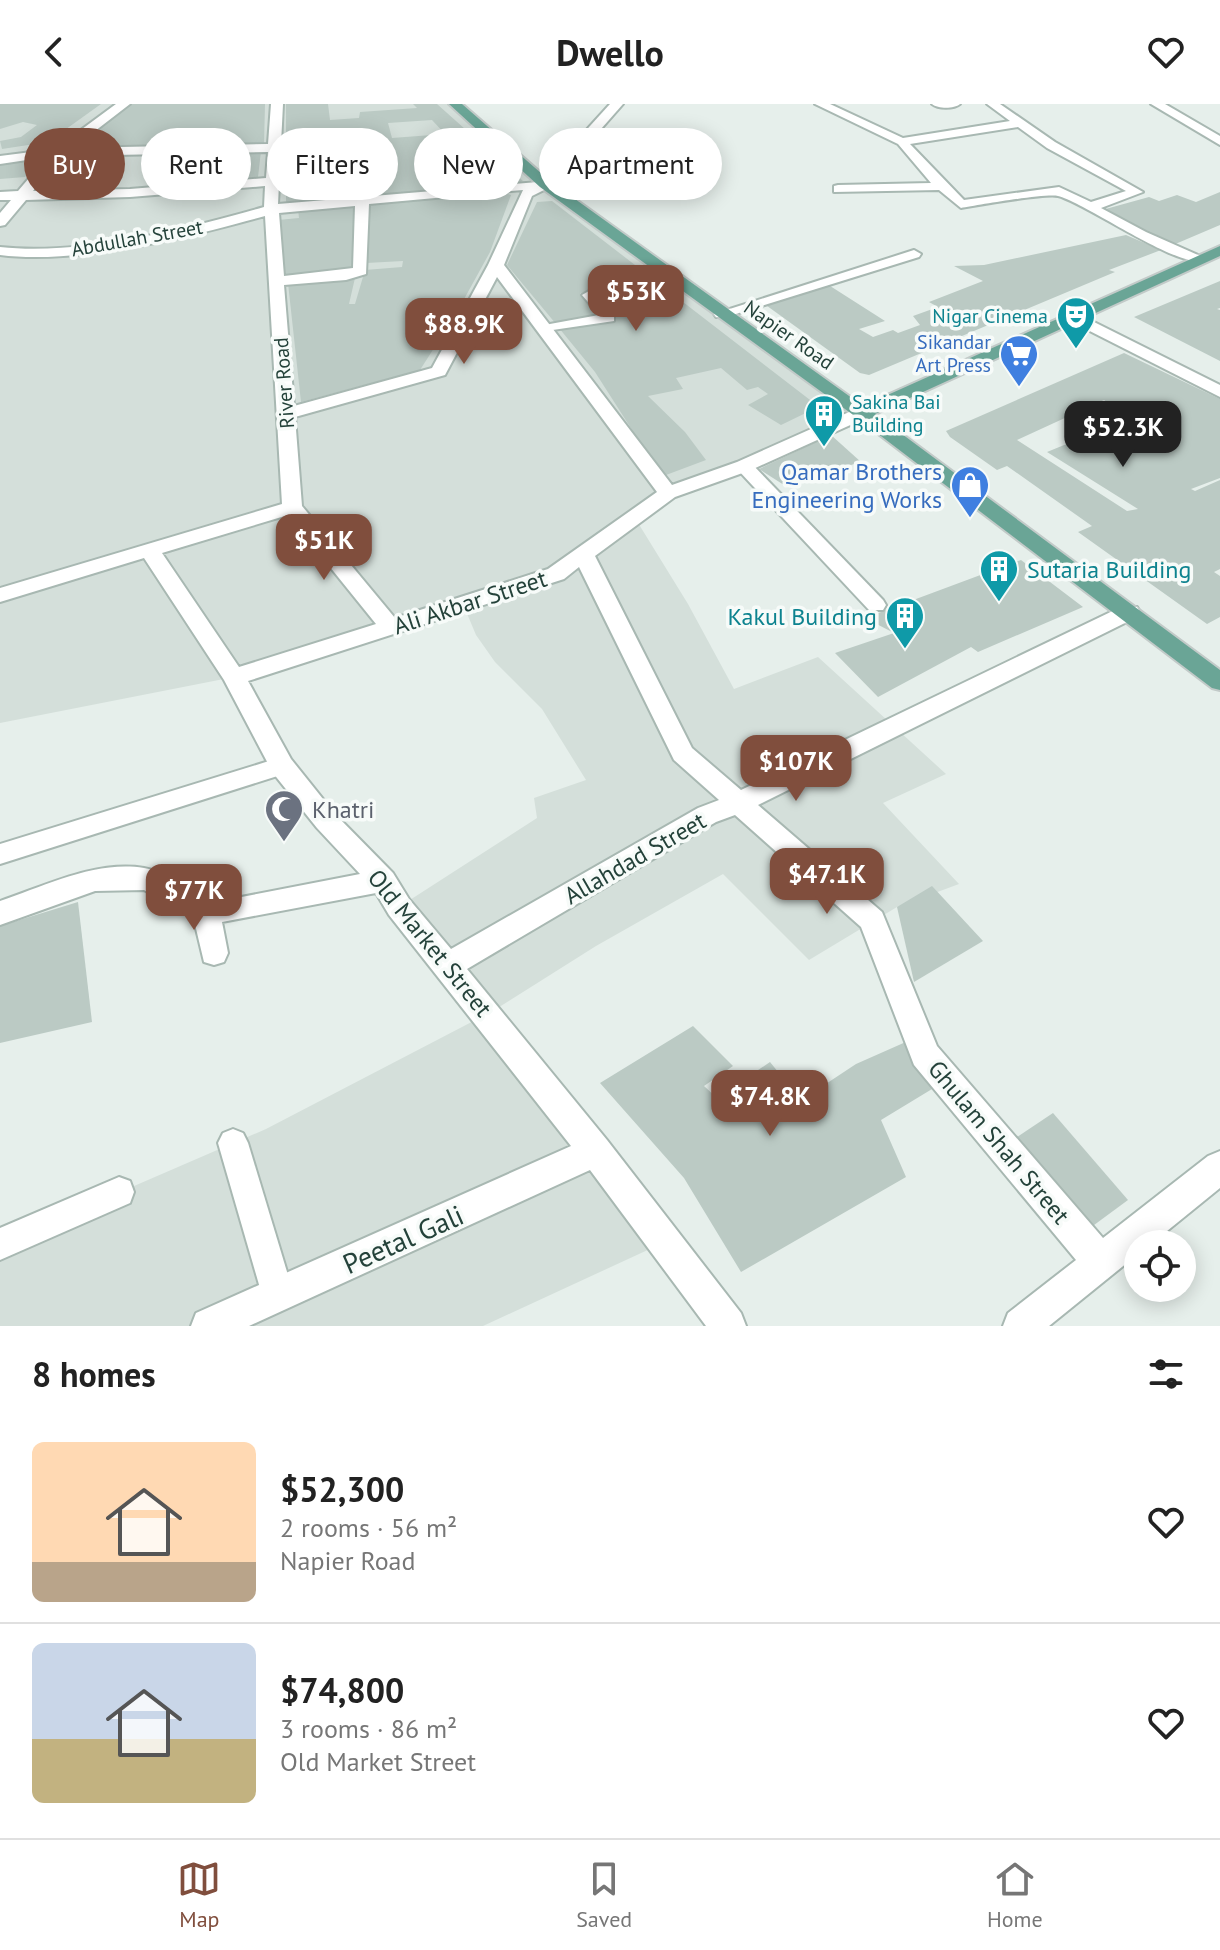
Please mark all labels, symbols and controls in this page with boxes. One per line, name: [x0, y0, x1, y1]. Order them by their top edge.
text: Dwello: [556, 29, 664, 76]
icon: back: [32, 30, 76, 74]
icon: heart: [1144, 30, 1188, 74]
chip: Buy: [24, 128, 125, 200]
chip: Rent: [141, 128, 251, 200]
chip: Filters: [267, 128, 398, 200]
chip: New: [414, 128, 523, 200]
chip: Apartment: [539, 128, 722, 200]
street label: Abdullah Street: [69, 214, 205, 262]
pin: $53K: [589, 265, 683, 333]
text: $53K: [606, 274, 666, 307]
street label: Napier Road: [739, 294, 839, 376]
theatre icon: Nigar Cinema: [1055, 295, 1097, 350]
pin: $88.9K: [399, 298, 529, 366]
place label: Nigar Cinema: [932, 303, 1048, 329]
text: $88.9K: [423, 307, 505, 340]
place label: Sikandar Art Press: [916, 329, 991, 378]
supermarket icon: Sikandar Art Press: [998, 333, 1040, 388]
street label: River Road: [268, 337, 300, 429]
place label: Sakina Bai Building: [852, 389, 941, 438]
building icon: Sakina Bai Building: [803, 393, 845, 448]
pin: $52.3K: [1058, 401, 1188, 469]
text: $52.3K: [1082, 410, 1164, 443]
place label: Qamar Brothers Engineering Works: [751, 456, 942, 515]
shop icon: Qamar Brothers Engineering Works: [949, 464, 991, 519]
pin: $51K: [277, 514, 371, 582]
text: $51K: [294, 523, 354, 556]
building icon: Sutaria Building: [978, 548, 1020, 603]
place label: Sutaria Building: [1027, 554, 1191, 585]
street label: Ali Akbar Street: [389, 563, 551, 641]
building icon: Kakul Building: [884, 595, 926, 650]
place label: Kakul Building: [728, 601, 877, 632]
pin: $107K: [740, 735, 852, 803]
text: $107K: [758, 744, 834, 777]
mosque icon: Khatri: [263, 788, 305, 843]
place label: Khatri: [312, 794, 374, 825]
street label: Allahdad Street: [559, 805, 711, 911]
pin: $47.1K: [762, 848, 892, 916]
text: $47.1K: [788, 857, 866, 890]
street label: Old Market Street: [361, 863, 499, 1023]
pin: $77K: [147, 864, 241, 932]
text: $77K: [164, 873, 224, 906]
street label: Ghulam Shah Street: [922, 1054, 1076, 1230]
pin: $74.8K: [705, 1070, 835, 1138]
text: $74.8K: [729, 1079, 811, 1112]
street label: Peetal Gali: [337, 1196, 469, 1282]
map controls: [1124, 1230, 1196, 1302]
button: locate: [1124, 1230, 1196, 1302]
text: 8 homes: [32, 1352, 156, 1396]
icon: filters: [1144, 1352, 1188, 1396]
text: $52,300: [280, 1467, 404, 1511]
icon: home: [96, 1474, 192, 1570]
icon: heart: [1144, 1500, 1188, 1544]
text: 2 rooms · 56 m²: [280, 1511, 457, 1544]
text: Napier Road: [280, 1544, 415, 1577]
text: $74,800: [280, 1668, 404, 1712]
icon: home: [96, 1675, 192, 1771]
icon: heart: [1144, 1701, 1188, 1745]
text: 3 rooms · 86 m²: [280, 1712, 457, 1745]
text: Old Market Street: [280, 1745, 476, 1778]
tab: Map: [177, 1857, 221, 1933]
tab: Saved: [576, 1857, 632, 1933]
tab: Home: [987, 1857, 1043, 1933]

